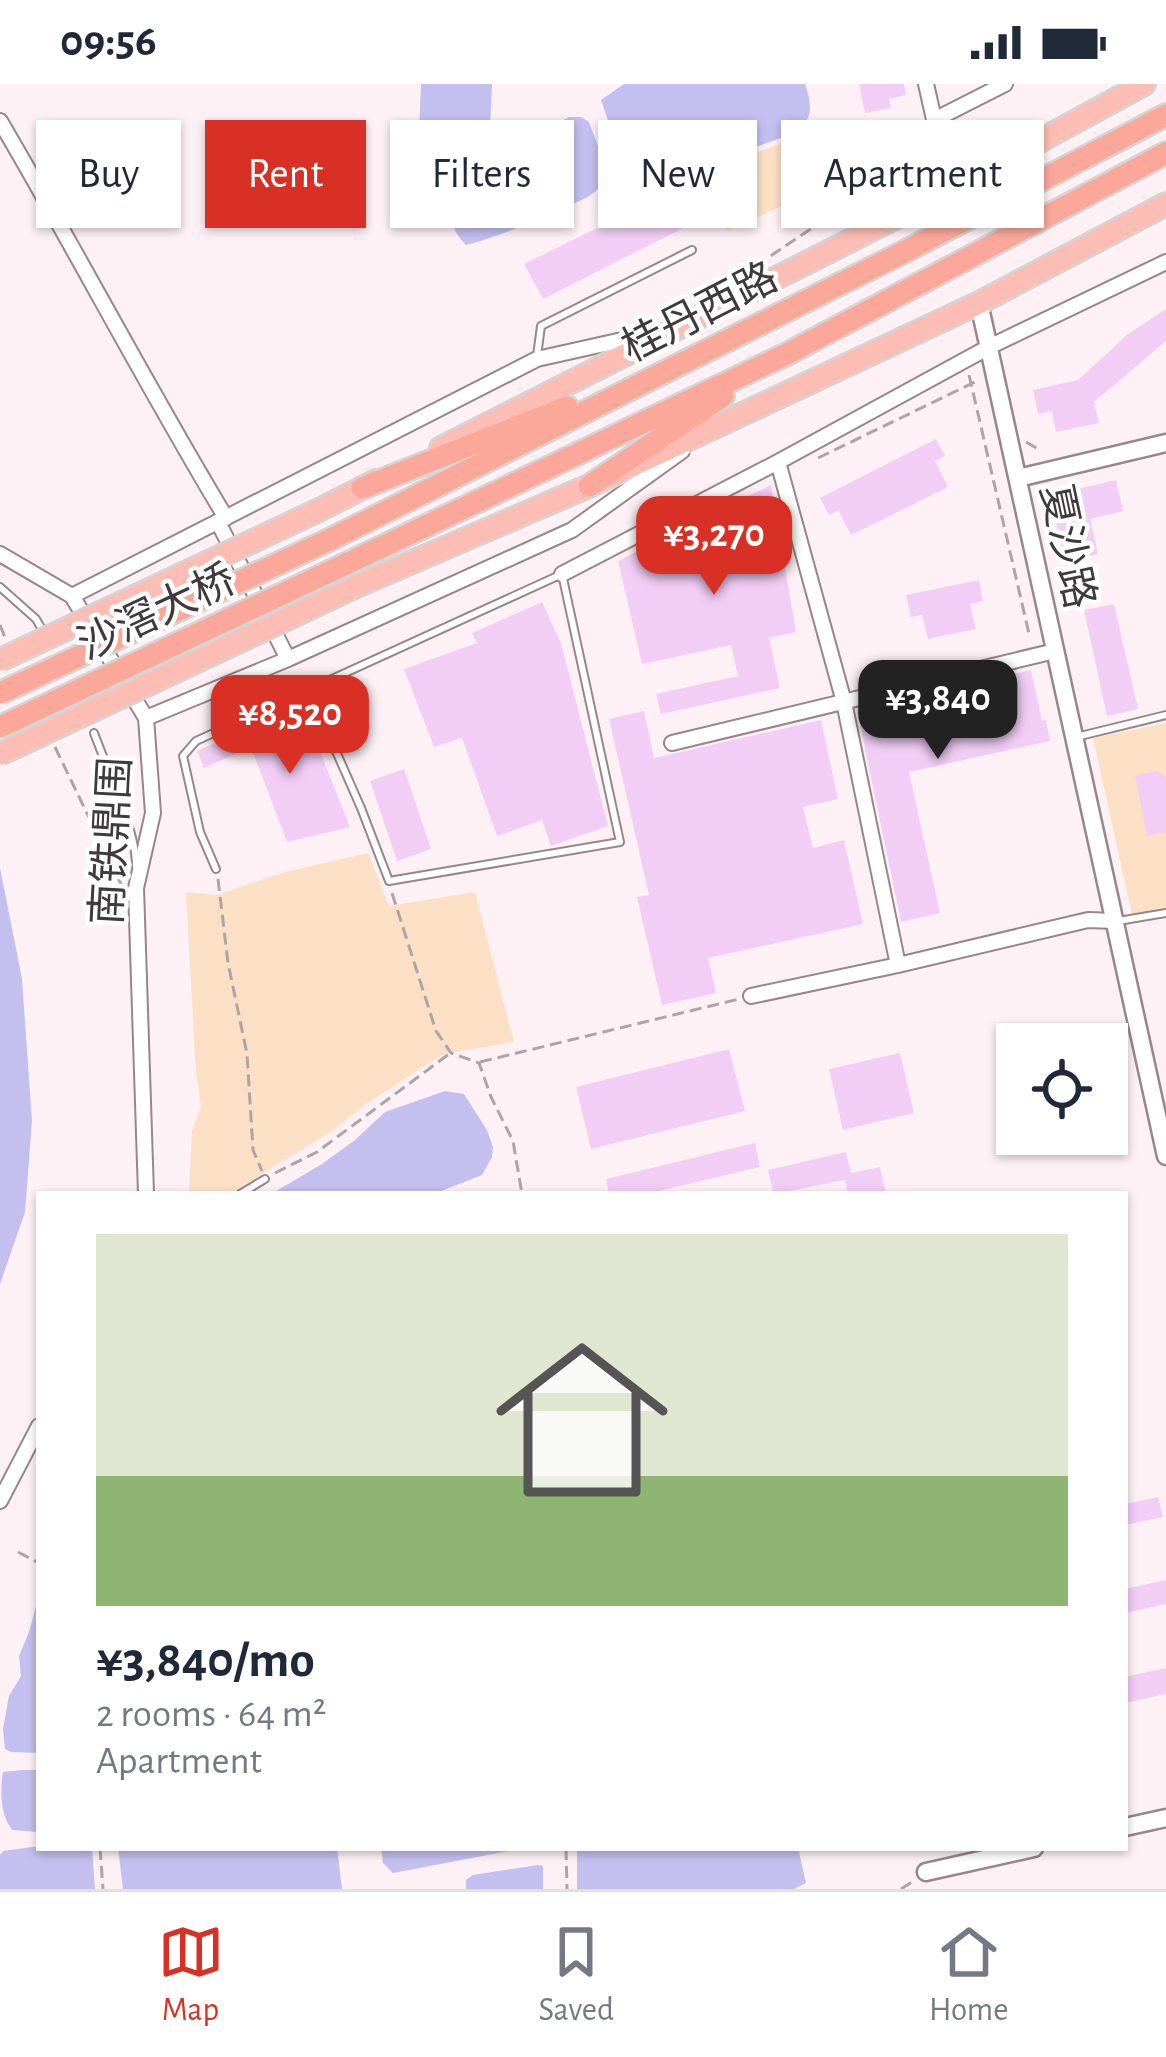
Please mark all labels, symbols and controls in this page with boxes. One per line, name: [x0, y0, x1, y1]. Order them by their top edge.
text: 09:56: [60, 19, 157, 64]
chip: Buy: [36, 120, 181, 228]
chip: Rent: [205, 120, 366, 228]
chip: Filters: [390, 120, 574, 228]
chip: New: [598, 120, 757, 228]
chip: Apartment: [781, 120, 1044, 228]
street label: 桂丹西路: [615, 254, 784, 370]
street label: 夏沙路: [1033, 480, 1103, 612]
pin: ¥3,270: [616, 496, 812, 598]
text: ¥3,270: [663, 515, 765, 554]
street label: 沙滘大桥: [71, 556, 242, 667]
pin: ¥3,840: [840, 660, 1036, 762]
pin: ¥8,520: [192, 675, 388, 777]
text: ¥3,840: [885, 679, 991, 718]
text: ¥8,520: [238, 694, 342, 733]
street label: 南铁鼎围: [85, 756, 137, 926]
map controls: [996, 1023, 1128, 1155]
button: locate: [996, 1023, 1128, 1155]
icon: home: [474, 1312, 690, 1528]
text: ¥3,840/mo: [96, 1635, 315, 1686]
text: 2 rooms · 64 m²: [96, 1695, 326, 1734]
text: Apartment: [96, 1742, 262, 1781]
tab: Map: [158, 1919, 224, 2031]
tab: Saved: [539, 1919, 614, 2031]
tab: Home: [929, 1919, 1008, 2031]

